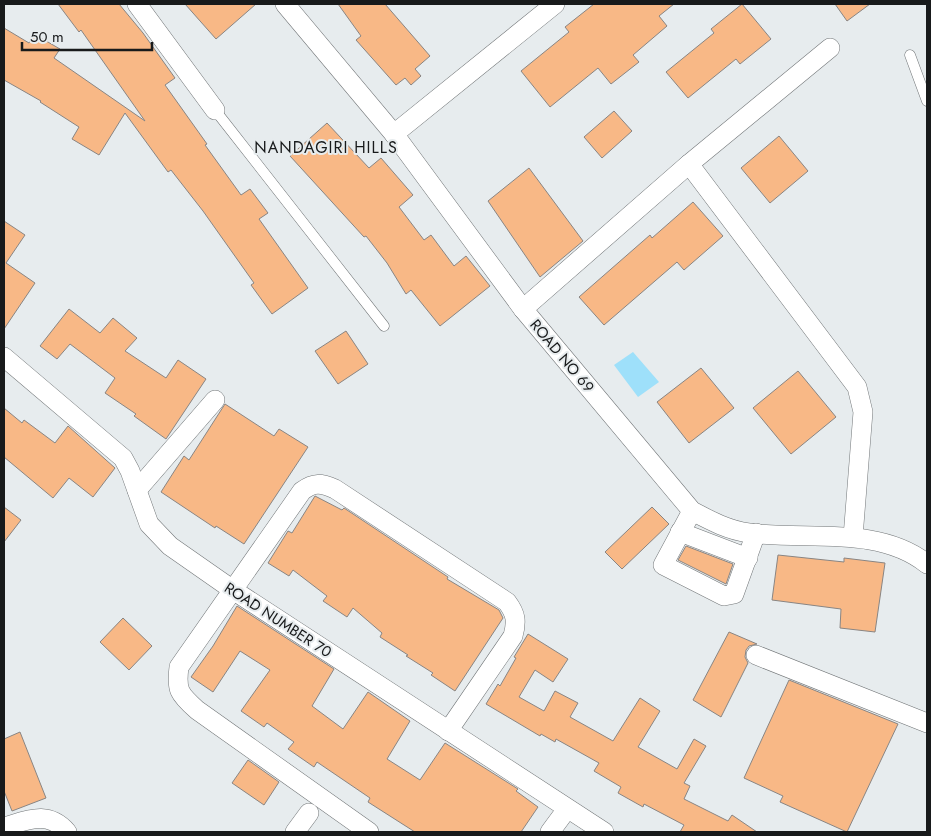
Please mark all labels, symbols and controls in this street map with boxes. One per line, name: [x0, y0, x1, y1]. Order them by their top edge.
scale bar: [22, 20, 152, 52]
text: 50 m: [30, 26, 64, 48]
district label: NANDAGIRI HILLS: [254, 136, 398, 159]
street label: ROAD NO 69: [525, 315, 599, 397]
street label: ROAD NUMBER 70: [220, 577, 336, 663]

